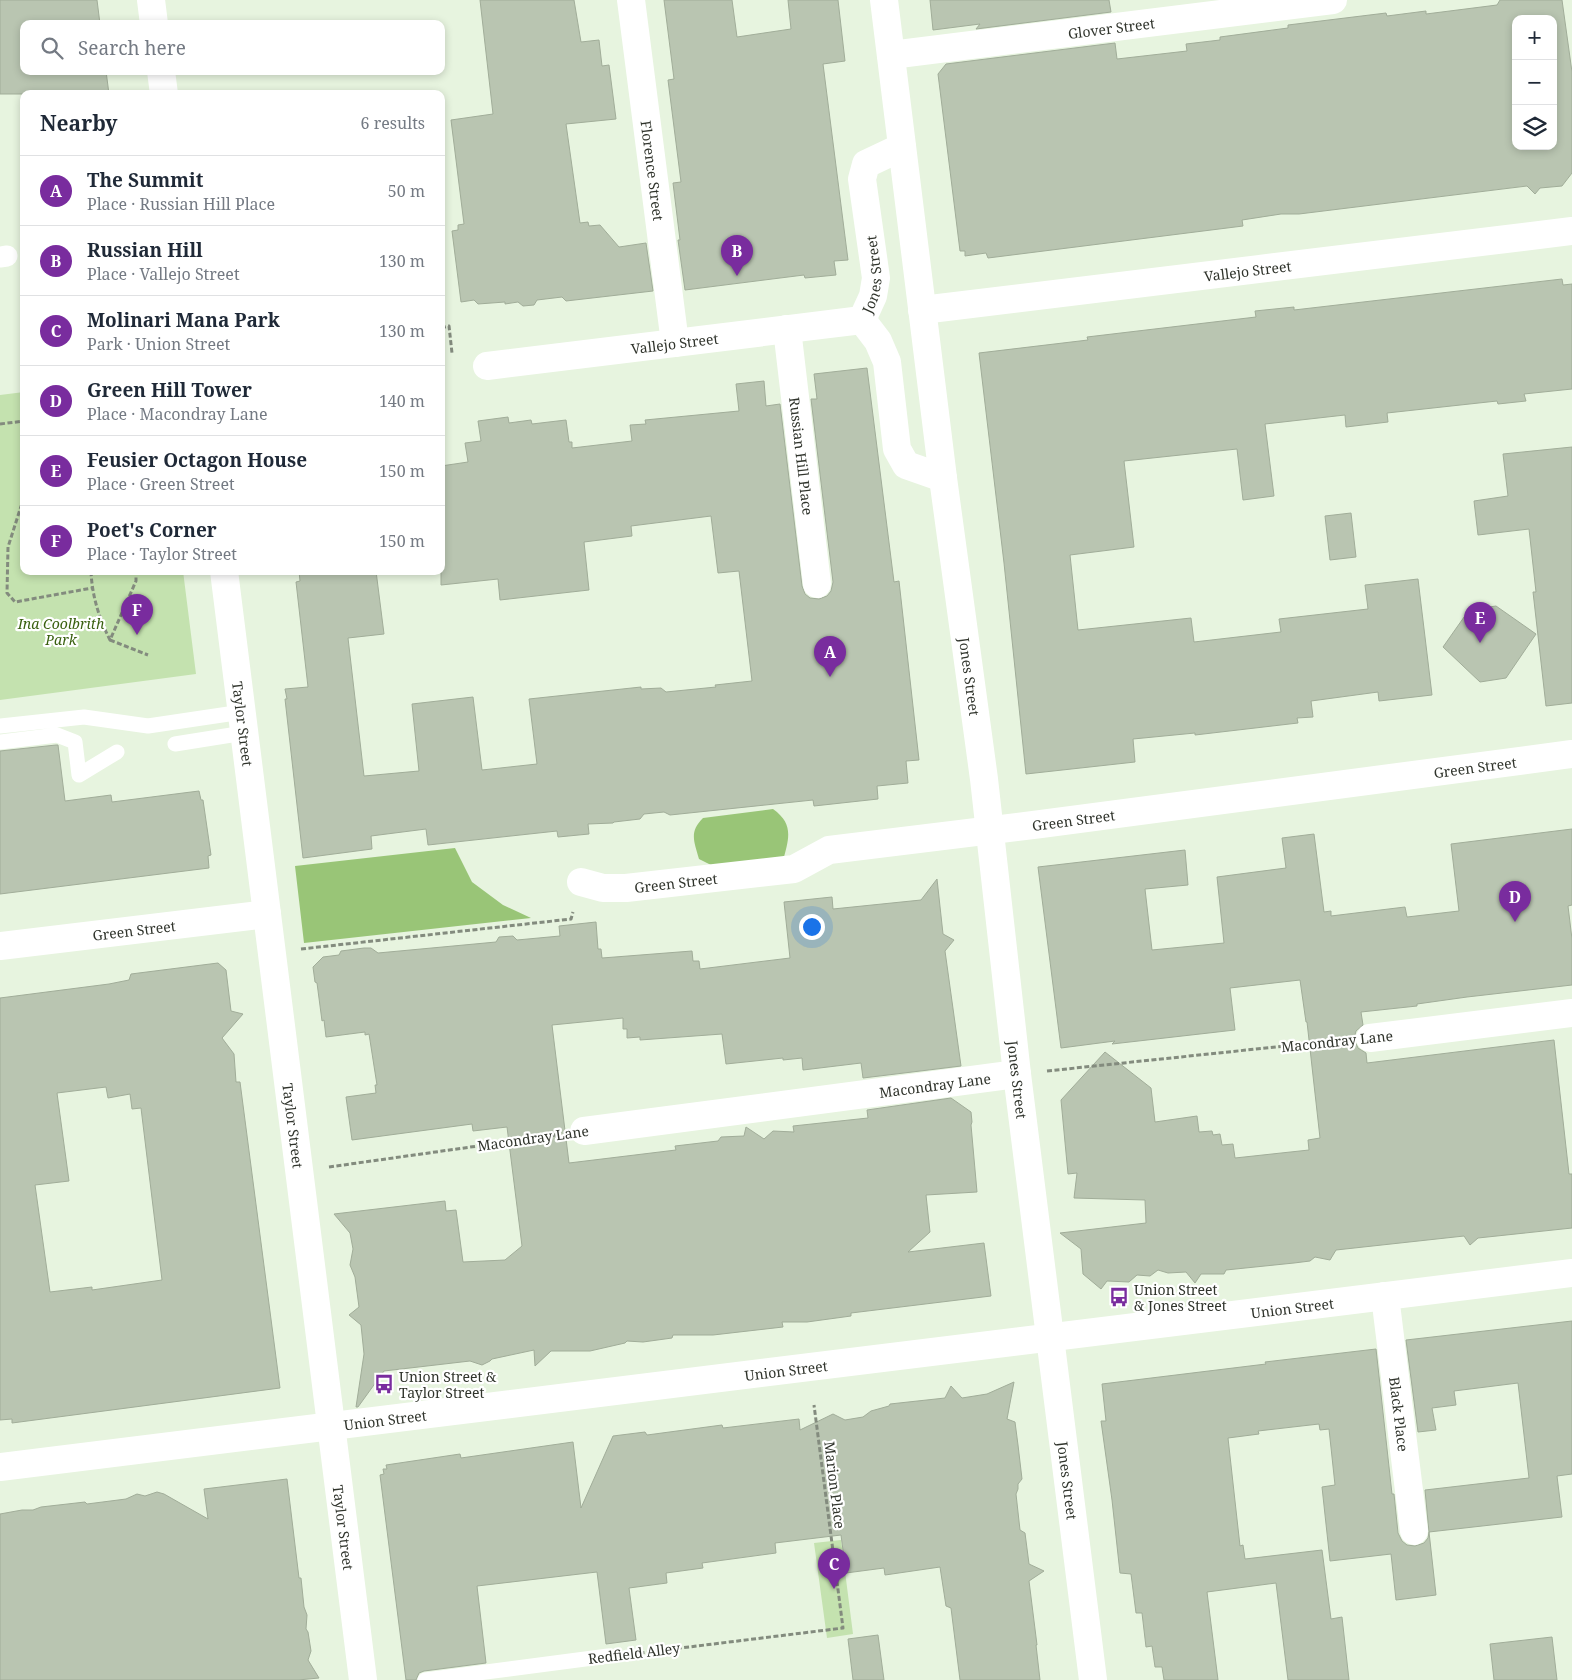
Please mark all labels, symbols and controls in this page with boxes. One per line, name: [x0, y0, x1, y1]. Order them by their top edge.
street label: Glover Street: [1067, 13, 1156, 42]
map controls: [1512, 15, 1557, 150]
button: +: [1512, 15, 1557, 60]
search box: [20, 20, 445, 75]
icon: search: [38, 34, 66, 62]
text: Search here: [78, 35, 186, 61]
button: −: [1512, 60, 1557, 105]
button: layers: [1512, 105, 1557, 150]
text: Nearby: [40, 109, 118, 137]
text: 6 results: [361, 112, 425, 134]
street label: Florence Street: [637, 119, 669, 222]
text: The Summit: [87, 167, 203, 193]
text: A: [50, 180, 62, 202]
text: 50 m: [388, 180, 425, 202]
text: Place · Russian Hill Place: [87, 193, 275, 215]
street label: Jones Street: [857, 234, 885, 317]
pin: B: [721, 235, 753, 276]
text: Russian Hill: [87, 237, 203, 263]
text: B: [51, 250, 61, 272]
text: 130 m: [379, 250, 425, 272]
street label: Vallejo Street: [1203, 256, 1292, 285]
text: Place · Vallejo Street: [87, 263, 240, 285]
text: Molinari Mana Park: [87, 307, 280, 333]
text: C: [51, 320, 61, 342]
text: 130 m: [379, 320, 425, 342]
street label: Vallejo Street: [630, 328, 719, 358]
text: Park · Union Street: [87, 333, 230, 355]
text: Green Hill Tower: [87, 377, 252, 403]
text: D: [50, 390, 62, 412]
text: 140 m: [379, 390, 425, 412]
street label: Russian Hill Place: [786, 396, 818, 516]
text: Place · Macondray Lane: [87, 403, 268, 425]
text: Feusier Octagon House: [87, 447, 307, 473]
text: E: [51, 460, 61, 482]
text: 150 m: [379, 460, 425, 482]
text: Place · Green Street: [87, 473, 235, 495]
text: Poet's Corner: [87, 517, 217, 543]
text: F: [51, 530, 61, 552]
text: 150 m: [379, 530, 425, 552]
text: Place · Taylor Street: [87, 543, 237, 565]
pin: F: [121, 594, 153, 635]
pin: E: [1464, 602, 1496, 643]
park label: Ina Coolbrith Park: [17, 614, 105, 649]
street label: Jones Street: [955, 635, 985, 717]
pin: A: [814, 636, 846, 677]
street label: Taylor Street: [228, 680, 258, 767]
street label: Green Street: [1432, 752, 1518, 782]
street label: Green Street: [1031, 805, 1116, 835]
street label: Green Street: [633, 868, 718, 896]
pin: D: [1499, 881, 1531, 922]
your location: [799, 914, 825, 940]
street label: Green Street: [92, 916, 177, 944]
street label: Macondray Lane: [1280, 1026, 1394, 1056]
street label: Jones Street: [1004, 1039, 1032, 1120]
street label: Macondray Lane: [878, 1068, 992, 1102]
street label: Taylor Street: [279, 1082, 308, 1169]
street label: Macondray Lane: [476, 1121, 590, 1155]
place label: Union Street & Jones Street: [1134, 1280, 1227, 1315]
bus stop icon: Union Street & Jones Street: [1108, 1286, 1130, 1308]
street label: Union Street: [1250, 1293, 1335, 1322]
street label: Union Street: [743, 1355, 829, 1385]
place label: Union Street & Taylor Street: [399, 1367, 497, 1402]
bus stop icon: Union Street & Taylor Street: [373, 1373, 395, 1395]
street label: Black Place: [1386, 1376, 1414, 1453]
street label: Union Street: [343, 1405, 428, 1434]
street label: Jones Street: [1054, 1439, 1082, 1521]
street label: Marion Place: [820, 1440, 850, 1530]
street label: Taylor Street: [329, 1484, 359, 1571]
pin: C: [818, 1548, 850, 1589]
street label: Redfield Alley: [587, 1638, 681, 1668]

